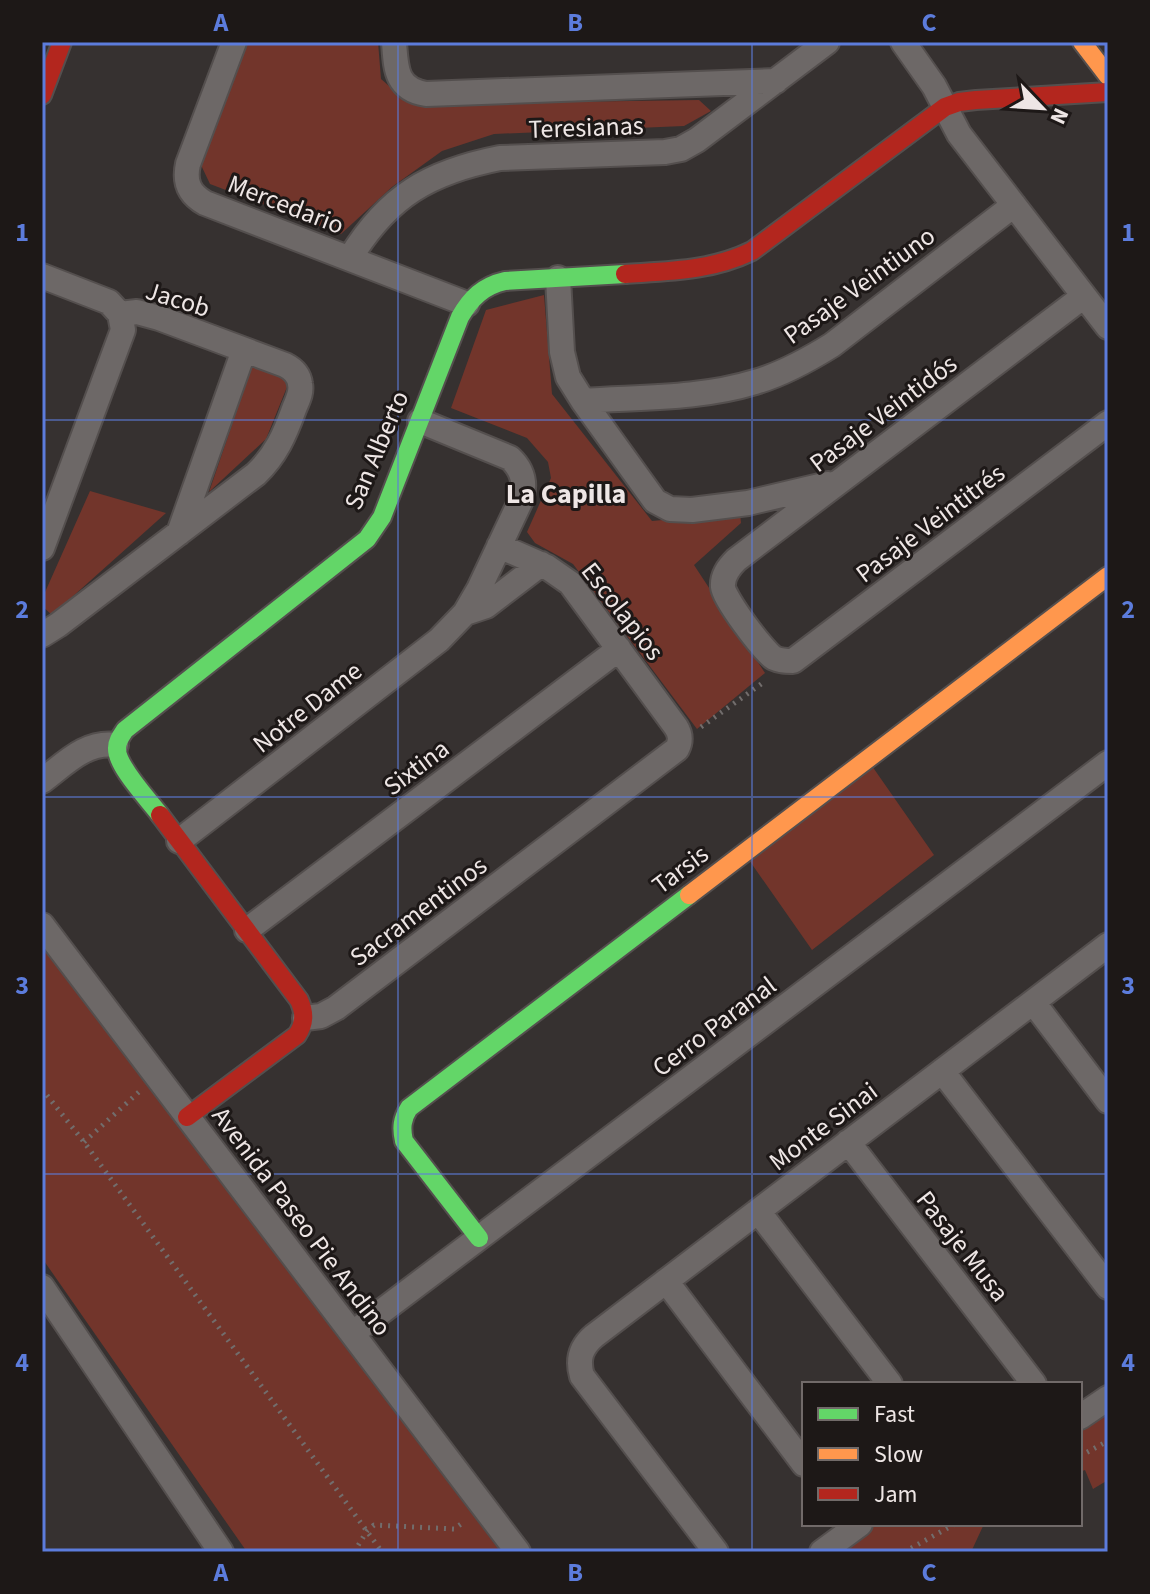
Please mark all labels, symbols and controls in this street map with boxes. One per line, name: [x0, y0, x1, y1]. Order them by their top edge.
text: A: [213, 4, 230, 41]
text: B: [567, 4, 583, 41]
text: C: [921, 4, 937, 41]
north arrow: [1002, 68, 1082, 148]
text: N: [1042, 103, 1077, 129]
street label: Teresianas: [528, 107, 644, 148]
street label: Mercedario: [222, 165, 349, 244]
text: 1: [15, 214, 29, 251]
text: 1: [1121, 214, 1135, 251]
street label: Pasaje Veintiuno: [776, 218, 943, 353]
street label: Jacob: [141, 272, 215, 327]
street label: Pasaje Veintidós: [802, 346, 965, 481]
street label: San Alberto: [335, 385, 418, 515]
street label: Pasaje Veintitrés: [848, 455, 1013, 592]
district label: La Capilla: [506, 474, 626, 514]
street label: Escolapios: [572, 554, 673, 668]
text: 2: [15, 591, 29, 628]
text: 2: [1121, 591, 1135, 628]
street label: Notre Dame: [245, 653, 370, 762]
street label: Sixtina: [376, 730, 457, 804]
street label: Tarsis: [644, 836, 716, 903]
street label: Sacramentinos: [342, 847, 495, 975]
text: 3: [15, 967, 29, 1004]
street label: Cerro Paranal: [644, 967, 784, 1085]
text: 3: [1121, 967, 1135, 1004]
street label: Monte Sinai: [761, 1073, 885, 1180]
street label: Avenida Paseo Pie Andino: [203, 1099, 400, 1344]
street label: Pasaje Musa: [907, 1183, 1018, 1310]
text: 4: [15, 1344, 29, 1381]
text: 4: [1121, 1344, 1135, 1381]
legend: [802, 1382, 1082, 1526]
text: Fast: [874, 1397, 915, 1432]
text: Slow: [874, 1437, 923, 1472]
text: Jam: [874, 1477, 918, 1512]
text: A: [213, 1554, 230, 1591]
text: B: [567, 1554, 583, 1591]
text: C: [921, 1554, 937, 1591]

